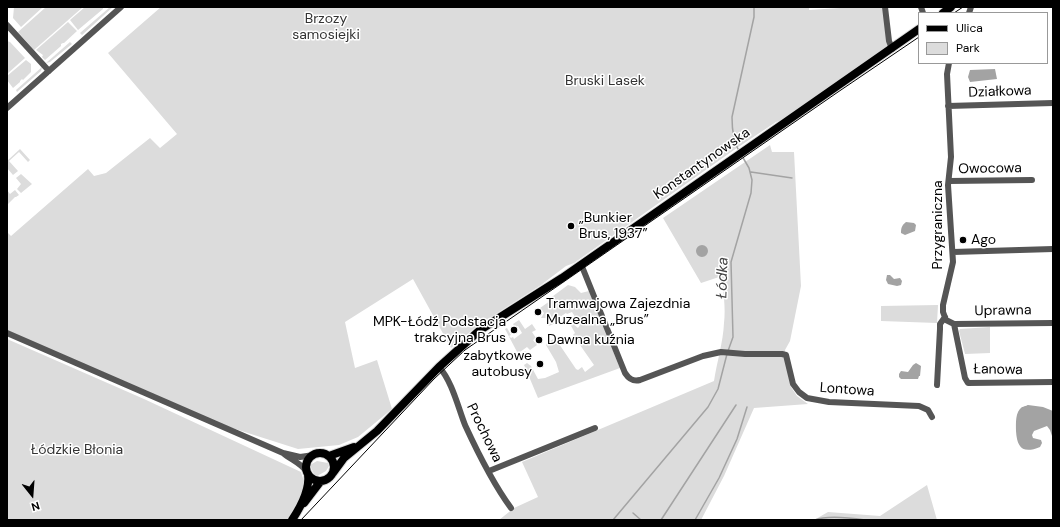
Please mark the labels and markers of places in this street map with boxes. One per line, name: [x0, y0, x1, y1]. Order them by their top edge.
place label: „Bunkier Brus, 1937”: [579, 210, 648, 242]
marker: „Bunkier Brus, 1937”: [566, 221, 576, 231]
place label: Ago: [971, 232, 996, 248]
marker: Ago: [958, 235, 968, 245]
place label: Tramwajowa Zajezdnia Muzealna „Brus”: [546, 296, 690, 328]
marker: Tramwajowa Zajezdnia Muzealna „Brus”: [533, 307, 543, 317]
place label: MPK-Łódź Podstacja trakcyjna Brus: [373, 314, 506, 346]
marker: MPK-Łódź Podstacja trakcyjna Brus: [509, 325, 519, 335]
place label: Dawna kuźnia: [547, 332, 635, 348]
marker: Dawna kuźnia: [534, 335, 544, 345]
place label: zabytkowe autobusy: [464, 348, 532, 380]
marker: zabytkowe autobusy: [535, 359, 545, 369]

